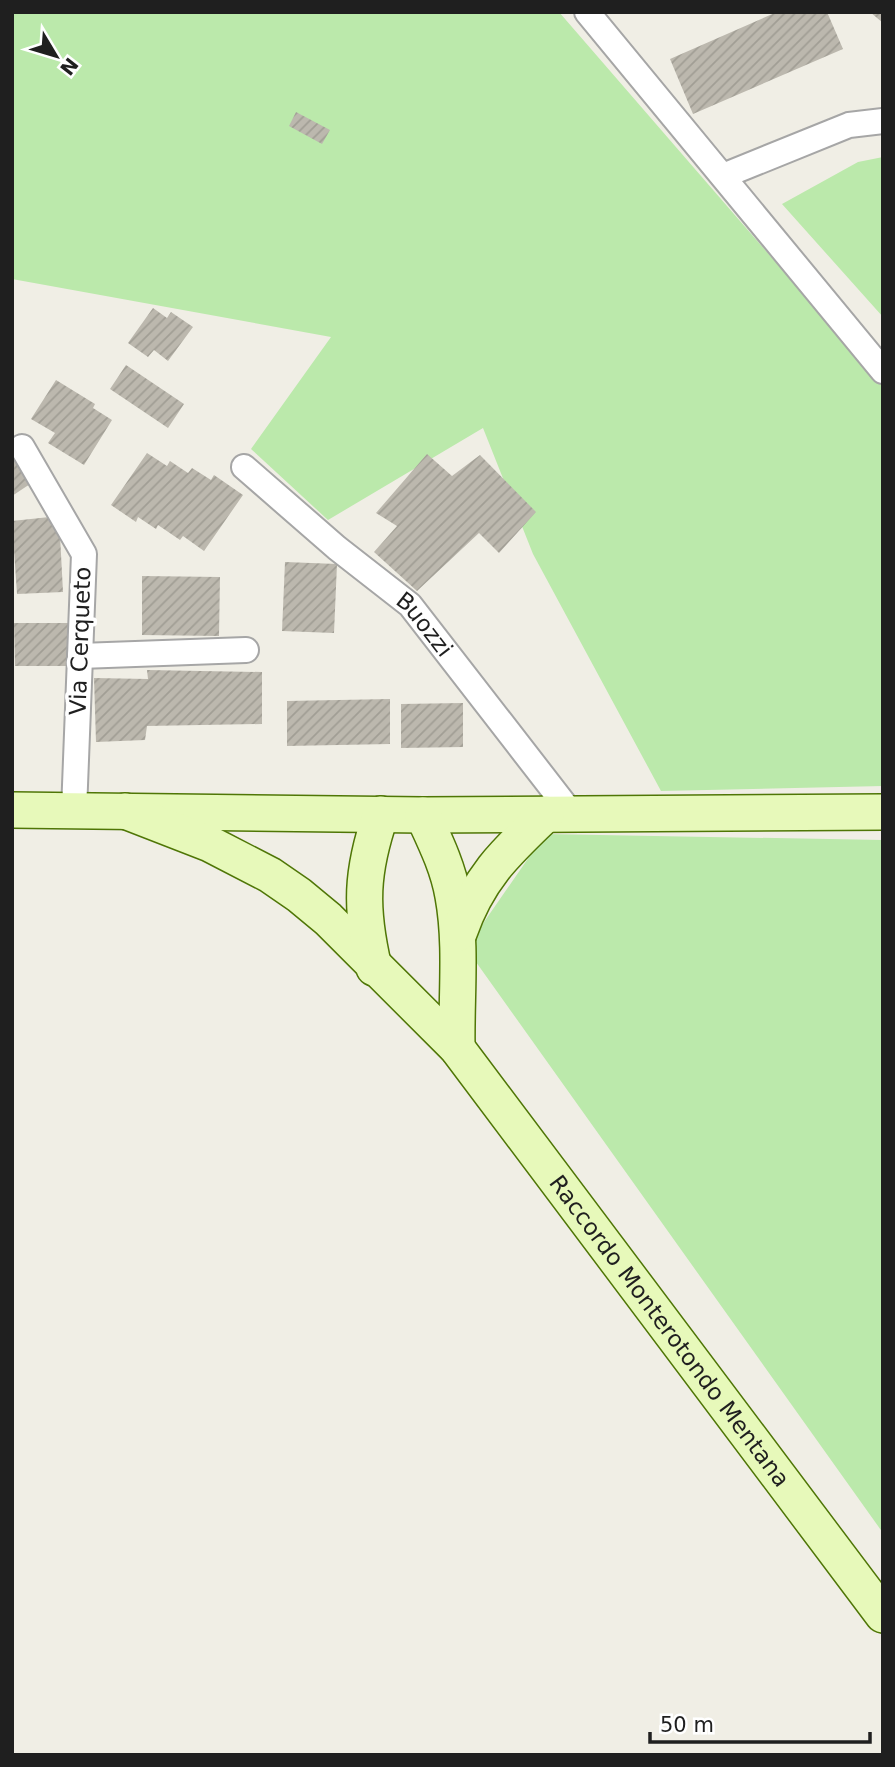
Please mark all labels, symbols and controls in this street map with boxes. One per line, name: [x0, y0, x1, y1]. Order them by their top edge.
north arrow: [21, 21, 91, 91]
text: N: [56, 53, 83, 80]
street label: Via Cerqueto: [64, 566, 96, 716]
street label: Buozzi: [391, 586, 458, 662]
street label: Raccordo Monterotondo Mentana: [544, 1170, 795, 1492]
scale bar: [650, 1700, 870, 1744]
text: 50 m: [660, 1713, 714, 1737]

